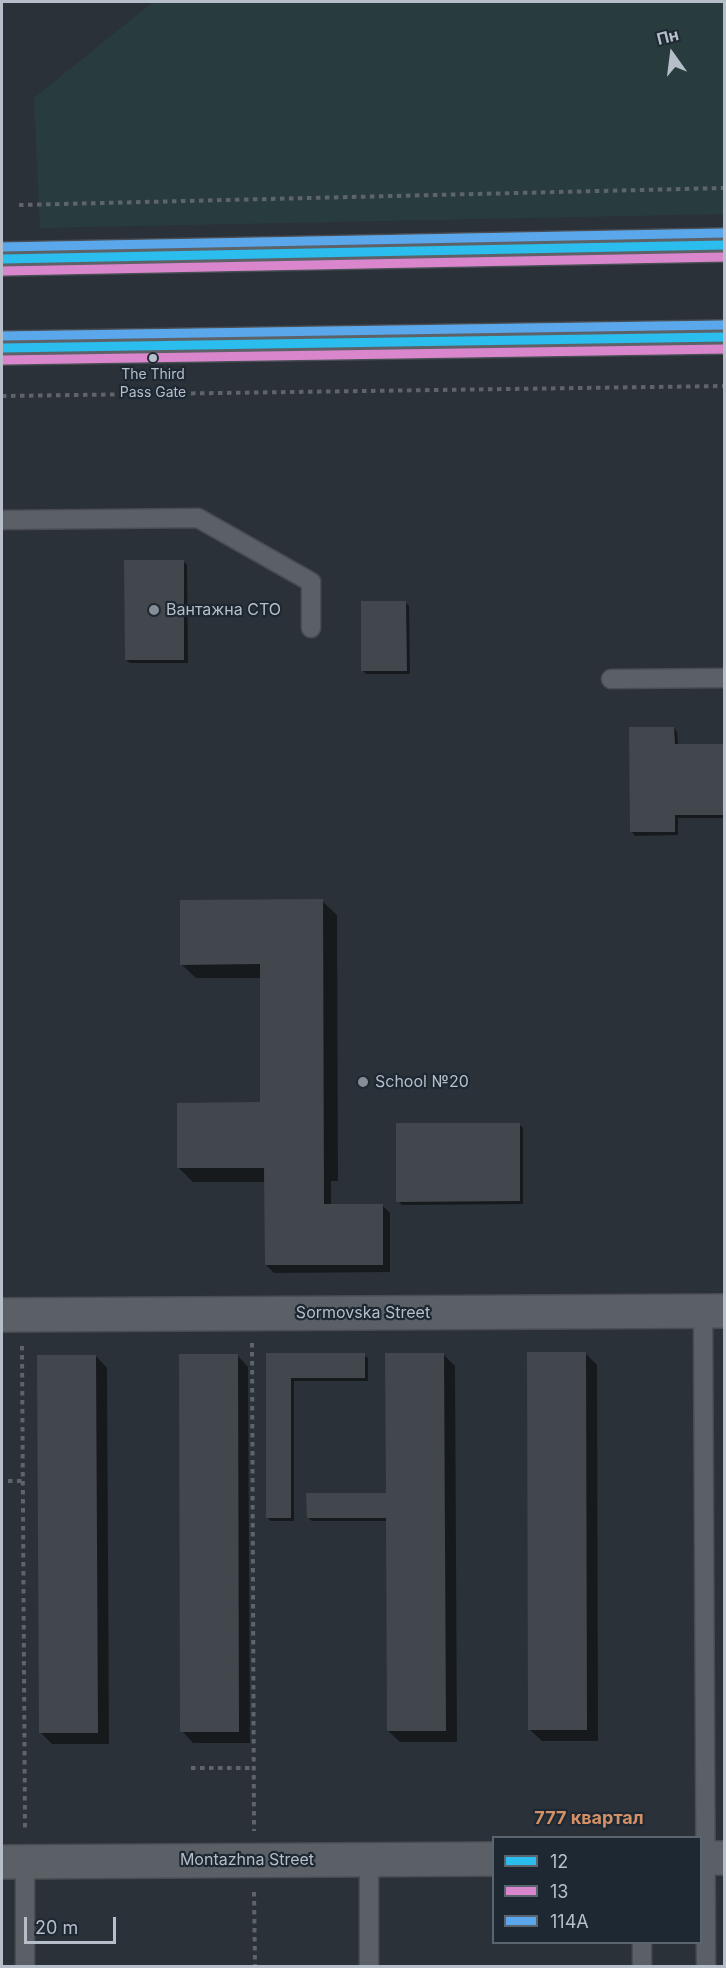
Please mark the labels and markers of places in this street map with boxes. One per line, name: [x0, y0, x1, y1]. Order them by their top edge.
marker: The Third Pass Gate: [147, 352, 159, 364]
place label: The Third Pass Gate: [120, 367, 186, 400]
place label: Вантажна СТО: [166, 600, 281, 620]
marker: Вантажна СТО: [147, 603, 161, 617]
place label: School №20: [375, 1072, 469, 1092]
marker: School №20: [356, 1075, 370, 1089]

